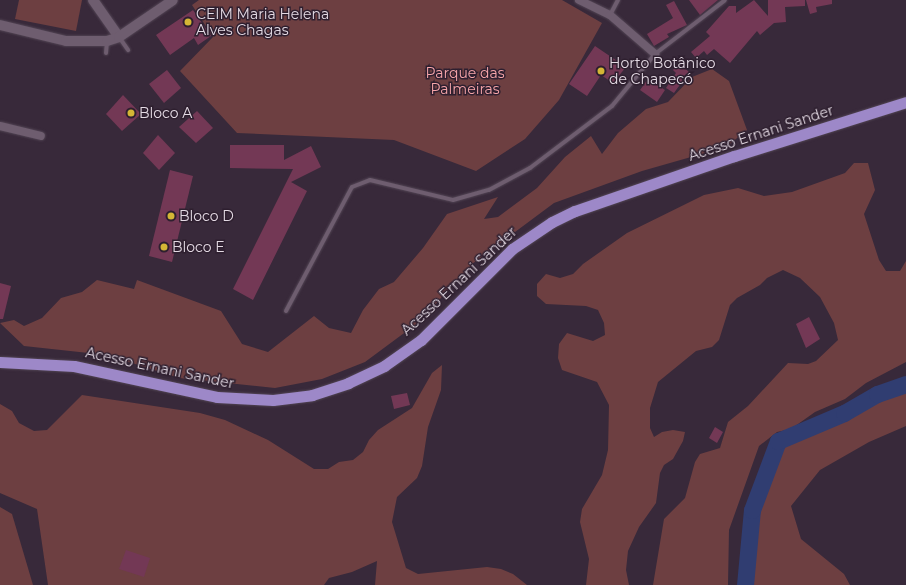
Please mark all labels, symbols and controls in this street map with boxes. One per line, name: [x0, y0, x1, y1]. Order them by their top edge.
place label: CEIM Maria Helena Alves Chagas: [196, 6, 329, 38]
marker: CEIM Maria Helena Alves Chagas: [183, 17, 193, 27]
place label: Horto Botânico de Chapecó: [609, 55, 716, 88]
park label: Parque das Palmeiras: [425, 65, 505, 98]
marker: Horto Botânico de Chapecó: [596, 66, 606, 76]
street label: Acesso Ernani Sander: [686, 102, 836, 164]
place label: Bloco A: [139, 105, 192, 121]
marker: Bloco A: [126, 108, 136, 118]
place label: Bloco D: [179, 208, 234, 224]
marker: Bloco D: [166, 211, 176, 221]
street label: Acesso Ernani Sander: [398, 223, 520, 339]
place label: Bloco E: [172, 239, 225, 255]
marker: Bloco E: [159, 242, 169, 252]
street label: Acesso Ernani Sander: [84, 344, 236, 392]

